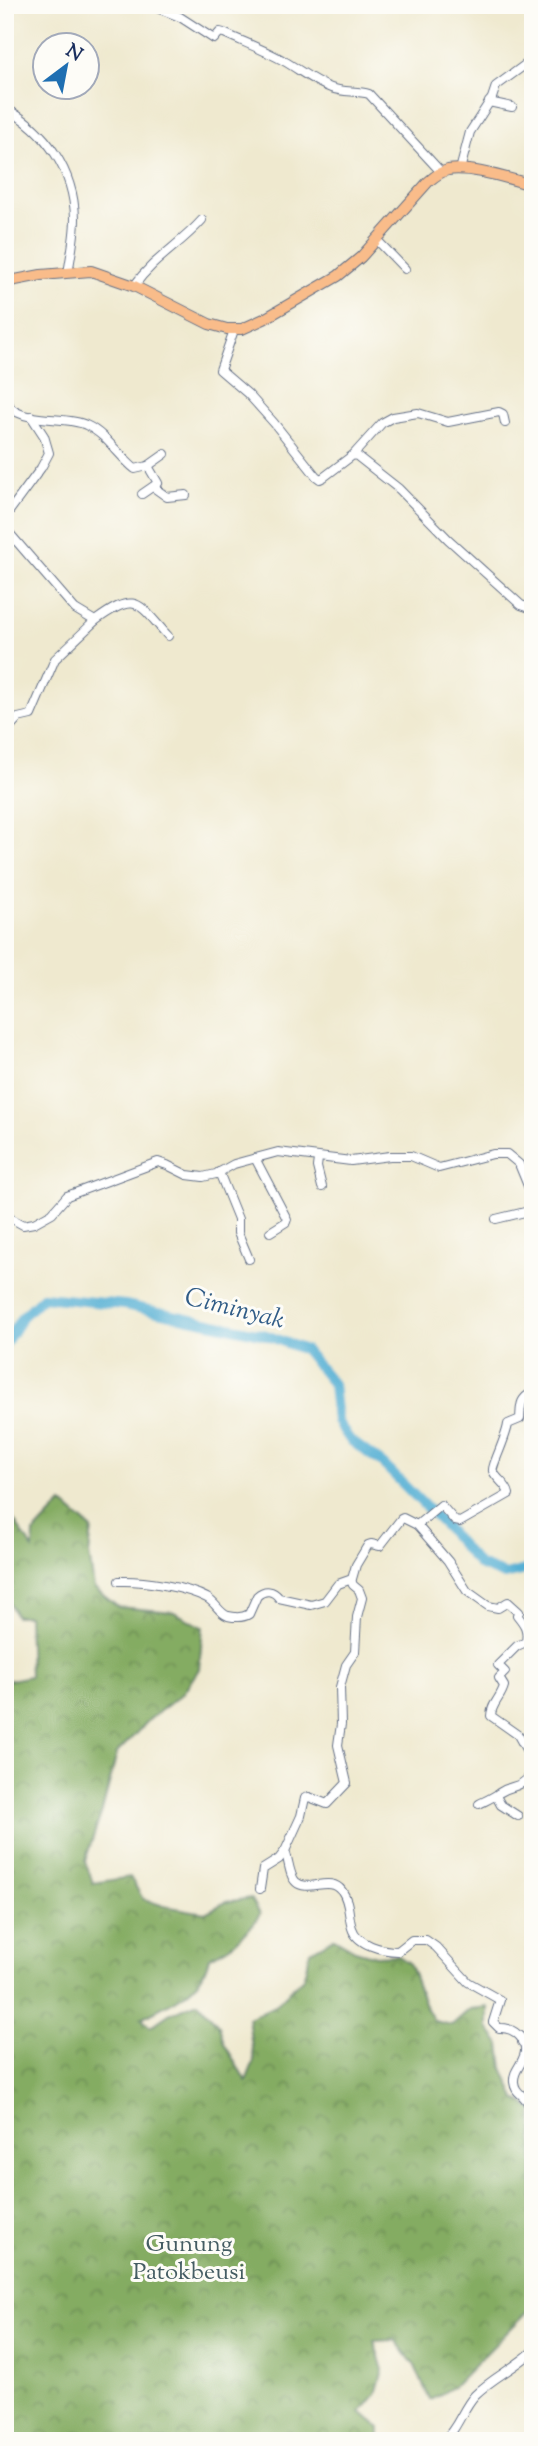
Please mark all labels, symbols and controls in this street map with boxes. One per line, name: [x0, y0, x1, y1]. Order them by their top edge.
north arrow: [32, 32, 102, 102]
text: N: [60, 38, 87, 69]
water label: Ciminyak: [181, 1279, 288, 1340]
park label: Gunung Patokbeusi: [133, 2228, 245, 2290]

